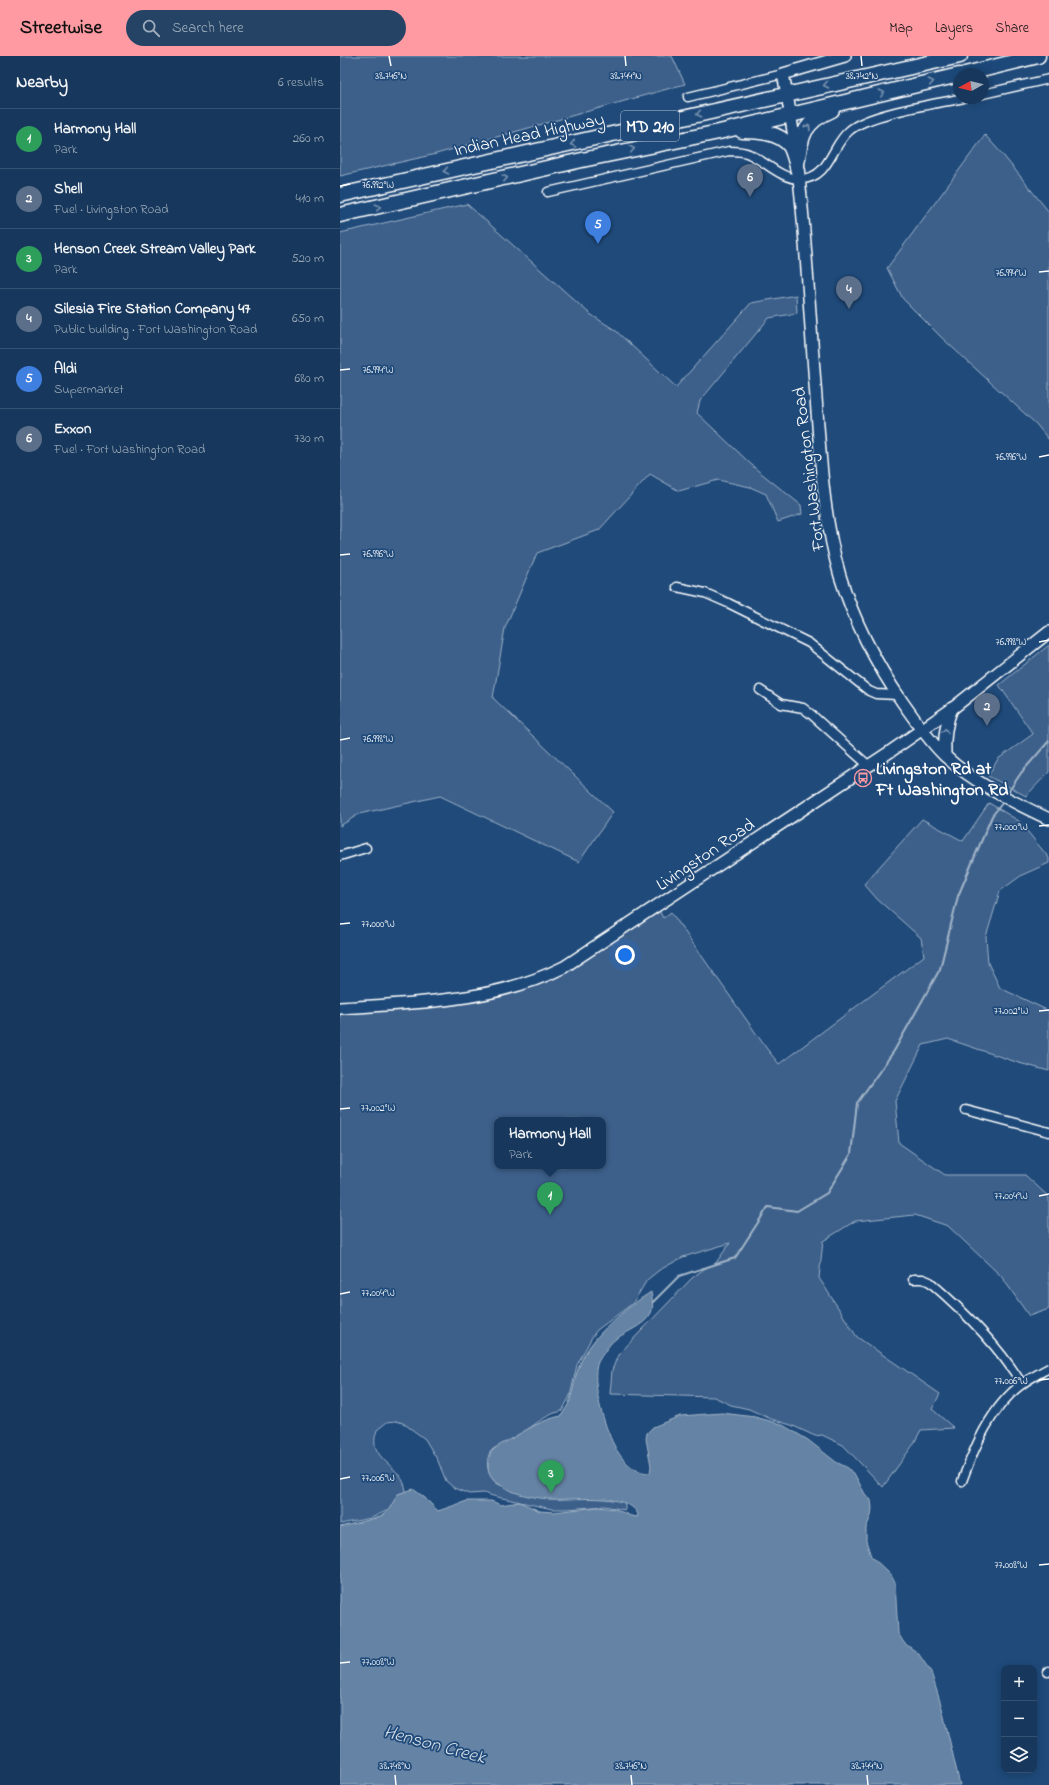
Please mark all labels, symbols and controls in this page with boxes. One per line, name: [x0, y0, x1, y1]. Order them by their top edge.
search box: [126, 10, 406, 46]
text: Streetwise: [20, 15, 102, 42]
icon: search: [140, 17, 162, 39]
text: Search here: [172, 17, 244, 39]
text: Map: [889, 18, 913, 39]
text: Layers: [935, 18, 973, 39]
text: Share: [995, 18, 1029, 39]
north arrow: [953, 68, 989, 104]
text: 38.746°N: [375, 69, 407, 84]
text: 38.744°N: [610, 69, 642, 84]
text: 38.742°N: [846, 69, 879, 84]
text: Nearby: [16, 70, 68, 95]
text: 6 results: [278, 73, 324, 92]
one-way arrow: [927, 79, 934, 87]
one-way arrow: [823, 81, 829, 89]
one-way arrow: [878, 89, 885, 98]
street label: Indian Head Highway: [452, 107, 607, 166]
one-way arrow: [696, 110, 702, 118]
road number: MD 210: [621, 111, 679, 141]
text: Harmony Hall: [54, 118, 136, 140]
one-way arrow: [803, 125, 810, 132]
text: 1: [27, 129, 31, 148]
text: 260 m: [293, 129, 324, 148]
one-way arrow: [569, 139, 576, 147]
text: Park: [54, 140, 78, 159]
one-way arrow: [629, 146, 635, 154]
pin: 6: [737, 164, 763, 197]
one-way arrow: [442, 167, 449, 175]
one-way arrow: [502, 175, 508, 183]
text: Shell: [54, 178, 83, 200]
text: 76.992°W: [362, 178, 394, 193]
text: 2: [26, 189, 32, 208]
text: 410 m: [296, 189, 324, 208]
text: Fuel · Livingston Road: [54, 200, 169, 219]
one-way arrow: [375, 203, 381, 211]
pin: 5: [585, 211, 611, 244]
text: Henson Creek Stream Valley Park: [54, 238, 256, 260]
text: 3: [26, 249, 32, 268]
text: 520 m: [291, 249, 324, 268]
text: Park: [54, 260, 78, 279]
text: 76.994°W: [995, 266, 1027, 281]
pin: 4: [836, 276, 862, 309]
text: Silesia Fire Station Company 47: [54, 298, 251, 320]
text: 4: [26, 309, 32, 328]
text: 650 m: [292, 309, 324, 328]
text: Public building · Fort Washington Road: [54, 320, 257, 339]
text: Aldi: [54, 358, 77, 380]
text: 76.994°W: [362, 363, 394, 378]
text: 5: [25, 369, 33, 388]
text: 680 m: [294, 369, 324, 388]
text: Supermarket: [54, 380, 124, 399]
street label: Fort Washington Road: [787, 385, 834, 553]
text: Exxon: [54, 418, 91, 440]
text: 6: [26, 429, 32, 448]
text: 730 m: [294, 429, 324, 448]
text: Fuel · Fort Washington Road: [54, 440, 205, 459]
text: 76.996°W: [995, 450, 1027, 465]
text: 76.996°W: [362, 547, 394, 562]
text: 76.998°W: [996, 635, 1027, 650]
pin: 2: [974, 693, 1000, 726]
one-way arrow: [940, 728, 949, 735]
text: 76.998°W: [363, 732, 394, 747]
place label: Livingston Rd at Ft Washington Rd: [875, 757, 1009, 805]
bus stop icon: Livingston Rd at Ft Washington Rd: [853, 768, 873, 788]
street label: Livingston Road: [652, 813, 761, 899]
text: 77.000°W: [994, 820, 1028, 835]
text: 77.000°W: [361, 917, 395, 932]
your location: [615, 945, 635, 965]
text: 77.002°W: [994, 1004, 1028, 1019]
text: 77.002°W: [361, 1101, 395, 1116]
popup: [494, 1117, 606, 1169]
text: Harmony Hall: [509, 1123, 591, 1145]
text: Park: [509, 1145, 532, 1164]
pin: 1: [537, 1182, 563, 1215]
text: 77.004°W: [994, 1189, 1028, 1204]
text: 77.004°W: [361, 1286, 395, 1301]
text: 77.006°W: [994, 1374, 1028, 1389]
pin: 3: [538, 1460, 564, 1493]
text: 77.006°W: [361, 1471, 395, 1486]
text: 77.008°W: [994, 1558, 1028, 1573]
text: 77.008°W: [361, 1655, 395, 1670]
map controls: [1001, 1665, 1037, 1773]
button: +: [1001, 1665, 1037, 1701]
button: −: [1001, 1701, 1037, 1737]
water label: Henson Creek: [381, 1719, 489, 1772]
button: layers: [1001, 1737, 1037, 1773]
text: 38.748°N: [379, 1759, 411, 1774]
text: 38.746°N: [615, 1759, 647, 1774]
text: 38.744°N: [851, 1759, 883, 1774]

